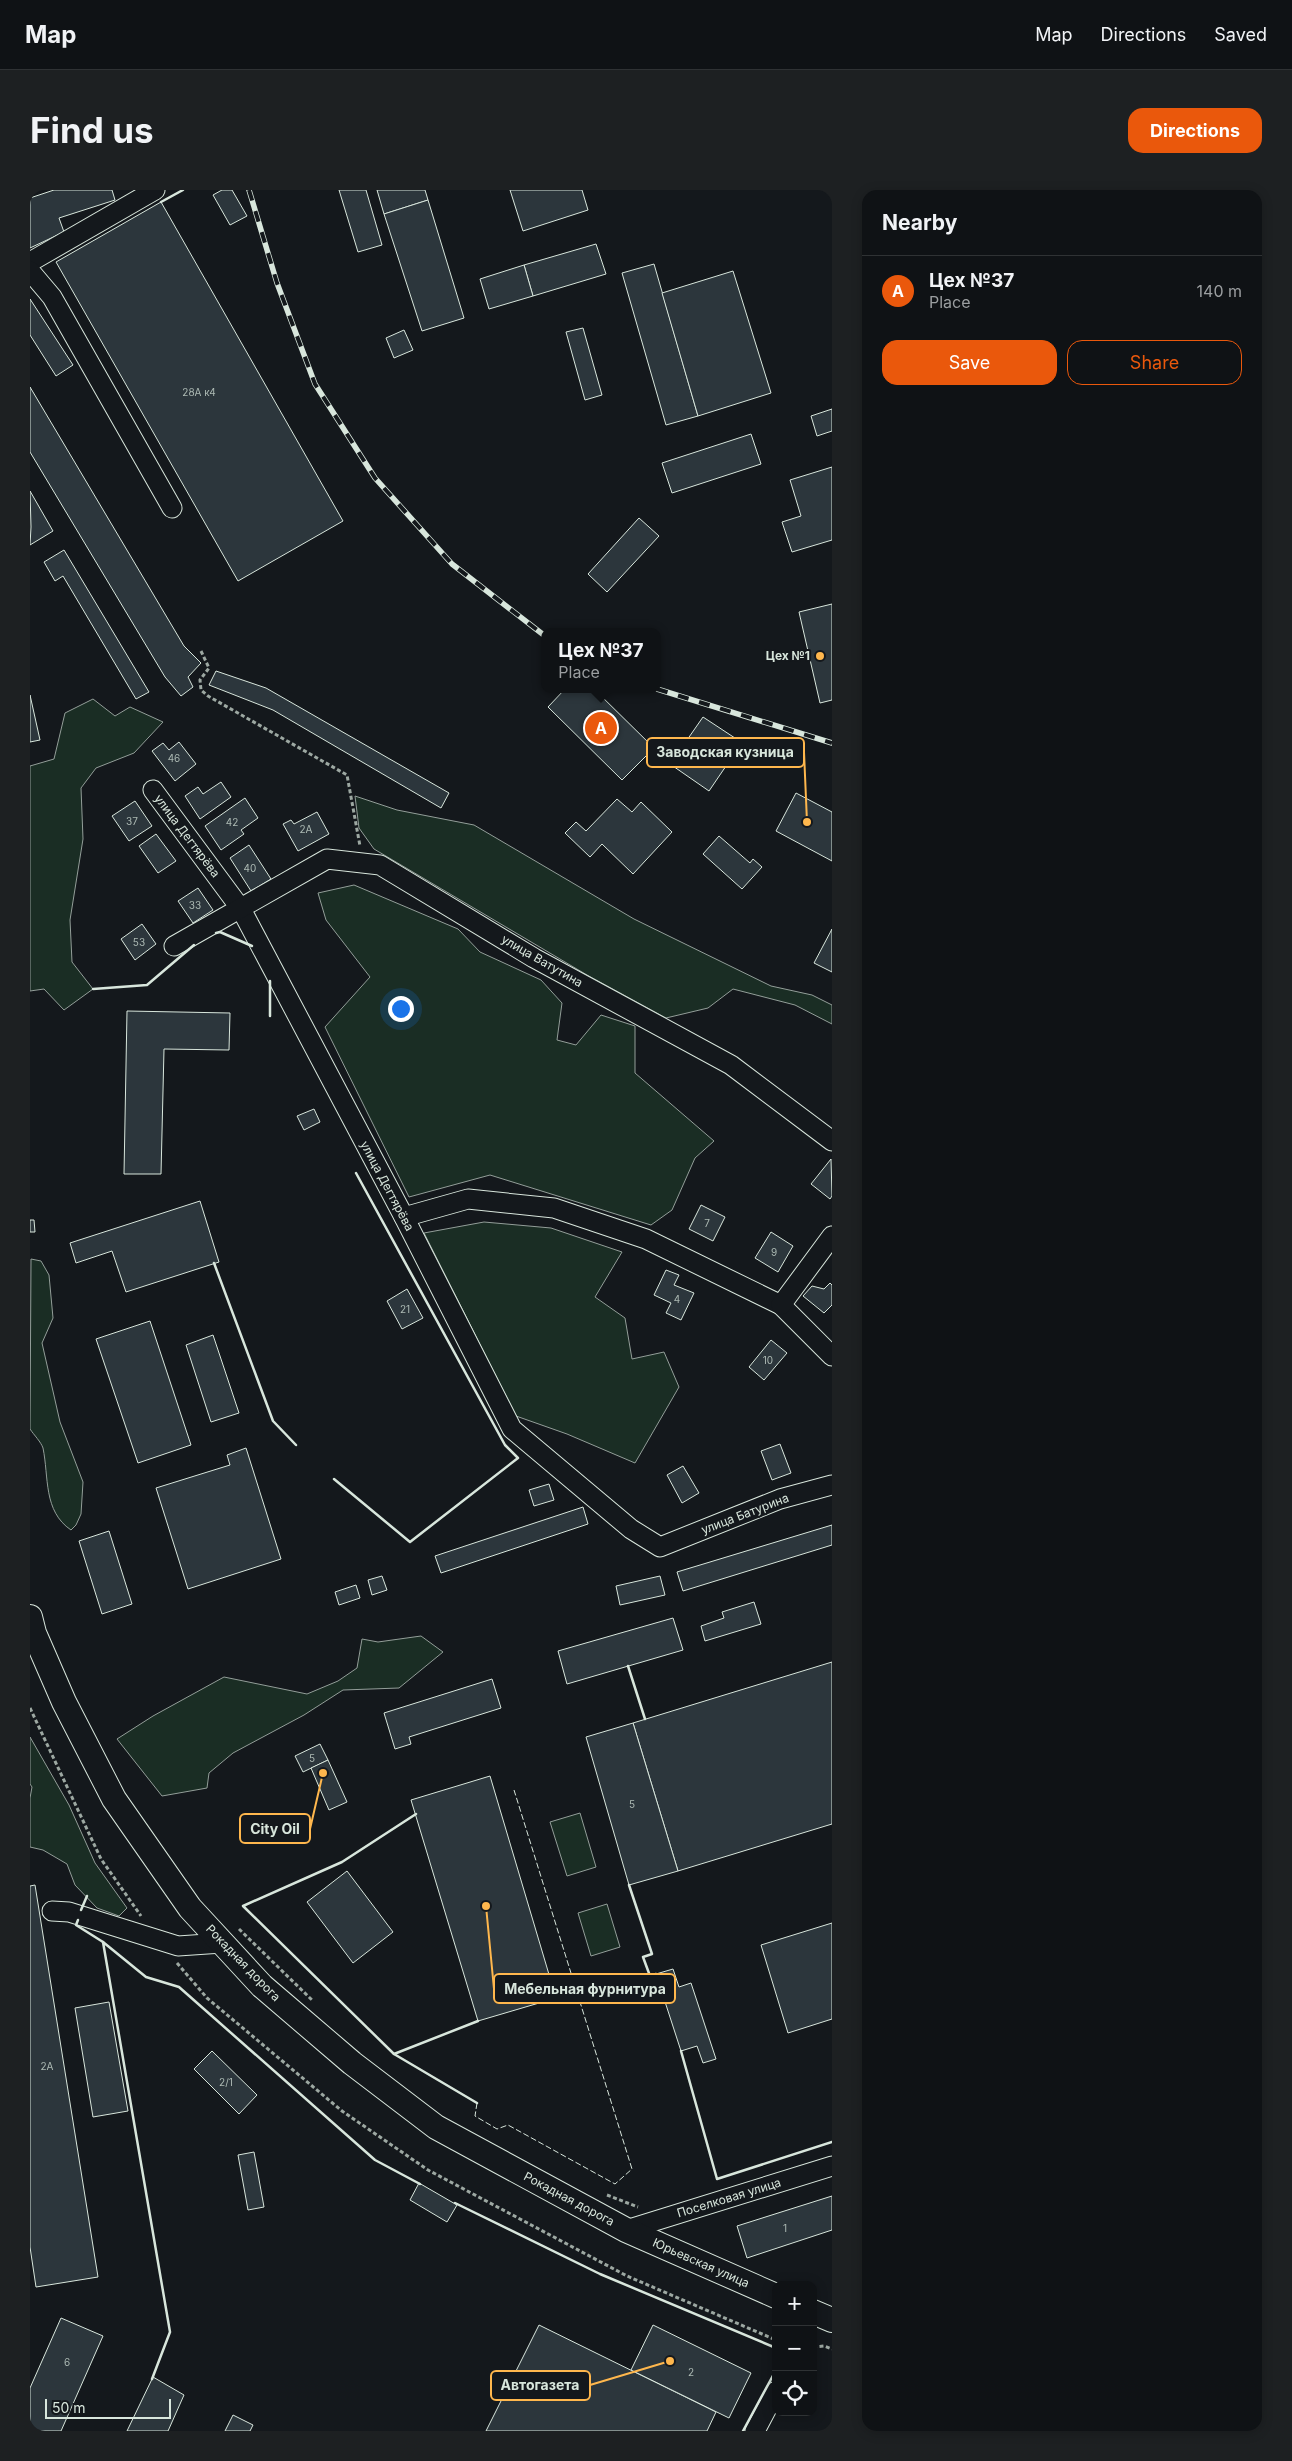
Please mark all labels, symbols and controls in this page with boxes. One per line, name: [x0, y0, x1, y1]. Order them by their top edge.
text: Map: [25, 20, 76, 49]
text: Map: [1035, 24, 1073, 45]
text: Directions: [1101, 24, 1186, 45]
text: Saved: [1214, 24, 1267, 45]
button: Directions: [1128, 108, 1262, 153]
text: Find us: [30, 109, 154, 151]
text: Nearby: [882, 210, 957, 235]
text: Цех №37: [929, 269, 1014, 292]
text: A: [892, 281, 904, 301]
text: 140 m: [1197, 281, 1242, 301]
text: Place: [929, 292, 971, 312]
button: Save: [882, 340, 1057, 385]
button: Share: [1067, 340, 1242, 385]
house number: 28А к4: [182, 386, 216, 398]
popup: [541, 628, 661, 693]
text: Цех №37: [558, 639, 644, 662]
place label: Цех №1: [766, 648, 810, 663]
marker: Цех №1: [814, 650, 826, 662]
text: Place: [558, 662, 600, 682]
pin: A: [585, 709, 617, 747]
callout: Заводская кузница: [647, 738, 804, 767]
text: Заводская кузница: [656, 743, 794, 760]
house number: 46: [168, 752, 180, 764]
street label: улица Дегтярёва: [151, 791, 223, 880]
house number: 37: [126, 815, 138, 827]
house number: 42: [226, 816, 238, 828]
house number: 2А: [300, 823, 313, 835]
house number: 40: [244, 862, 256, 874]
house number: 33: [189, 899, 201, 911]
street label: улица Ватутина: [499, 931, 586, 990]
house number: 53: [133, 936, 145, 948]
your location: [388, 996, 414, 1022]
street label: улица Дегтярёва: [357, 1138, 417, 1233]
house number: 7: [704, 1217, 710, 1229]
house number: 9: [771, 1246, 777, 1258]
house number: 4: [674, 1293, 680, 1305]
house number: 21: [400, 1303, 410, 1315]
house number: 10: [763, 1354, 773, 1366]
street label: улица Батурина: [699, 1490, 791, 1537]
house number: 5: [309, 1752, 315, 1764]
house number: 5: [629, 1798, 635, 1810]
callout: City Oil: [240, 1814, 310, 1843]
text: City Oil: [250, 1820, 300, 1837]
street label: Рокадная дорога: [203, 1921, 284, 2004]
callout: Мебельная фурнитура: [494, 1974, 675, 2003]
text: Мебельная фурнитура: [504, 1980, 666, 1997]
house number: 2А: [41, 2060, 54, 2072]
house number: 2/1: [219, 2076, 233, 2088]
street label: Рокадная дорога: [521, 2168, 617, 2229]
street label: Поселковая улица: [675, 2175, 783, 2220]
house number: 1: [783, 2222, 787, 2234]
street label: Юрьевская улица: [651, 2234, 752, 2291]
map controls: [772, 2281, 817, 2416]
button: +: [772, 2281, 817, 2326]
button: −: [772, 2326, 817, 2371]
house number: 6: [64, 2356, 70, 2368]
house number: 2: [688, 2366, 694, 2378]
callout: Автогазета: [491, 2371, 590, 2400]
button: locate: [772, 2371, 817, 2416]
text: Автогазета: [501, 2376, 579, 2393]
scale bar: [45, 2396, 171, 2419]
text: 50 m: [52, 2399, 86, 2416]

